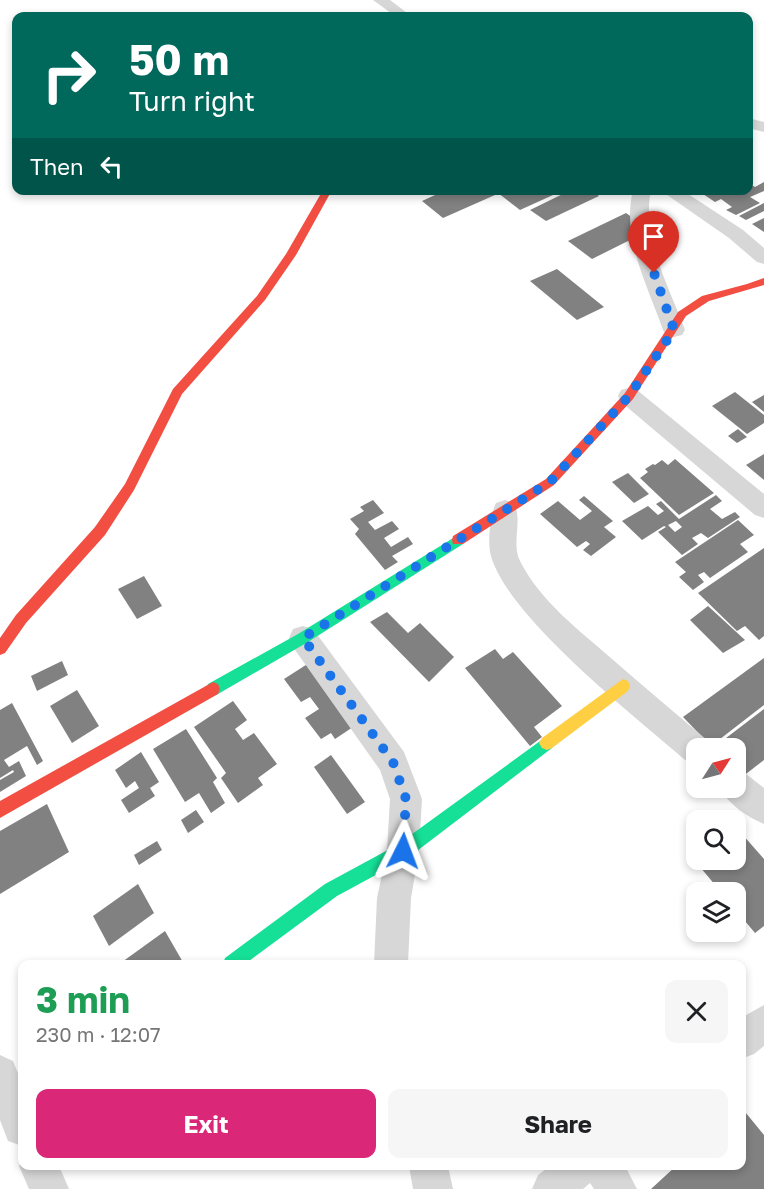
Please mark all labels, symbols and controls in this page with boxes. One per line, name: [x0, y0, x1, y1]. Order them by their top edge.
text: 50 m: [129, 34, 229, 84]
icon: right: [30, 36, 108, 114]
text: Turn right: [129, 85, 255, 117]
icon: left: [95, 150, 128, 183]
text: Then: [30, 153, 83, 180]
pin: [628, 211, 679, 273]
icon: arrive: [637, 220, 670, 253]
north arrow: [686, 738, 746, 798]
map controls: [686, 738, 746, 942]
button: search: [686, 810, 746, 870]
position arrow: [371, 819, 435, 883]
button: layers: [686, 882, 746, 942]
text: 3 min: [36, 978, 130, 1021]
button: close: [665, 980, 728, 1043]
text: 230 m · 12:07: [36, 1022, 161, 1046]
button: Exit: [36, 1089, 376, 1158]
button: Share: [388, 1089, 728, 1158]

